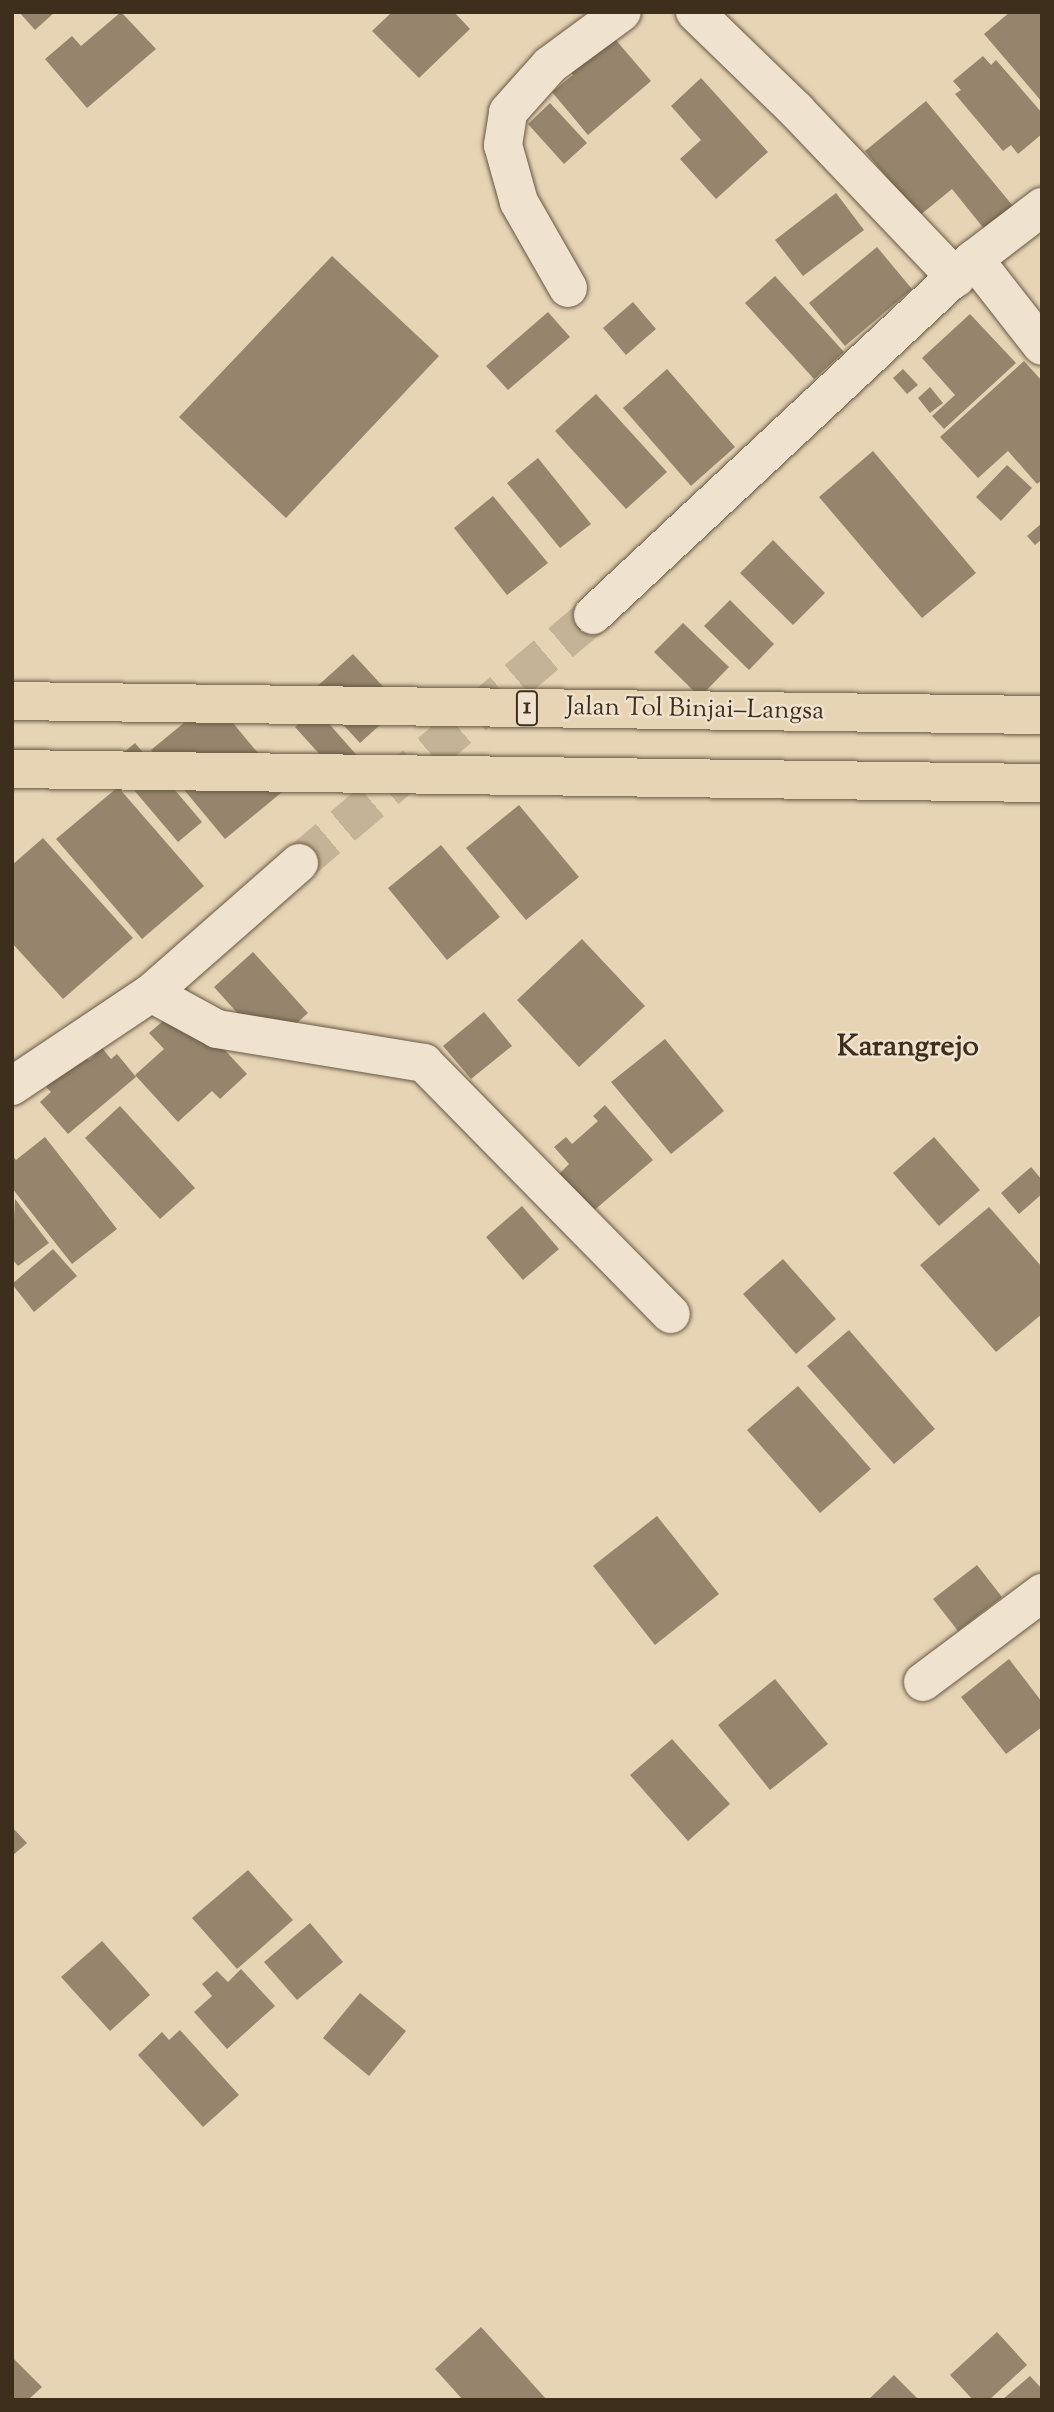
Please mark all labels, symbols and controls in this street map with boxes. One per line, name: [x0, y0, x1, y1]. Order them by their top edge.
road number: 1: [515, 688, 539, 728]
street label: Jalan Tol Binjai–Langsa: [566, 692, 824, 728]
district label: Karangrejo: [837, 1030, 979, 1066]

